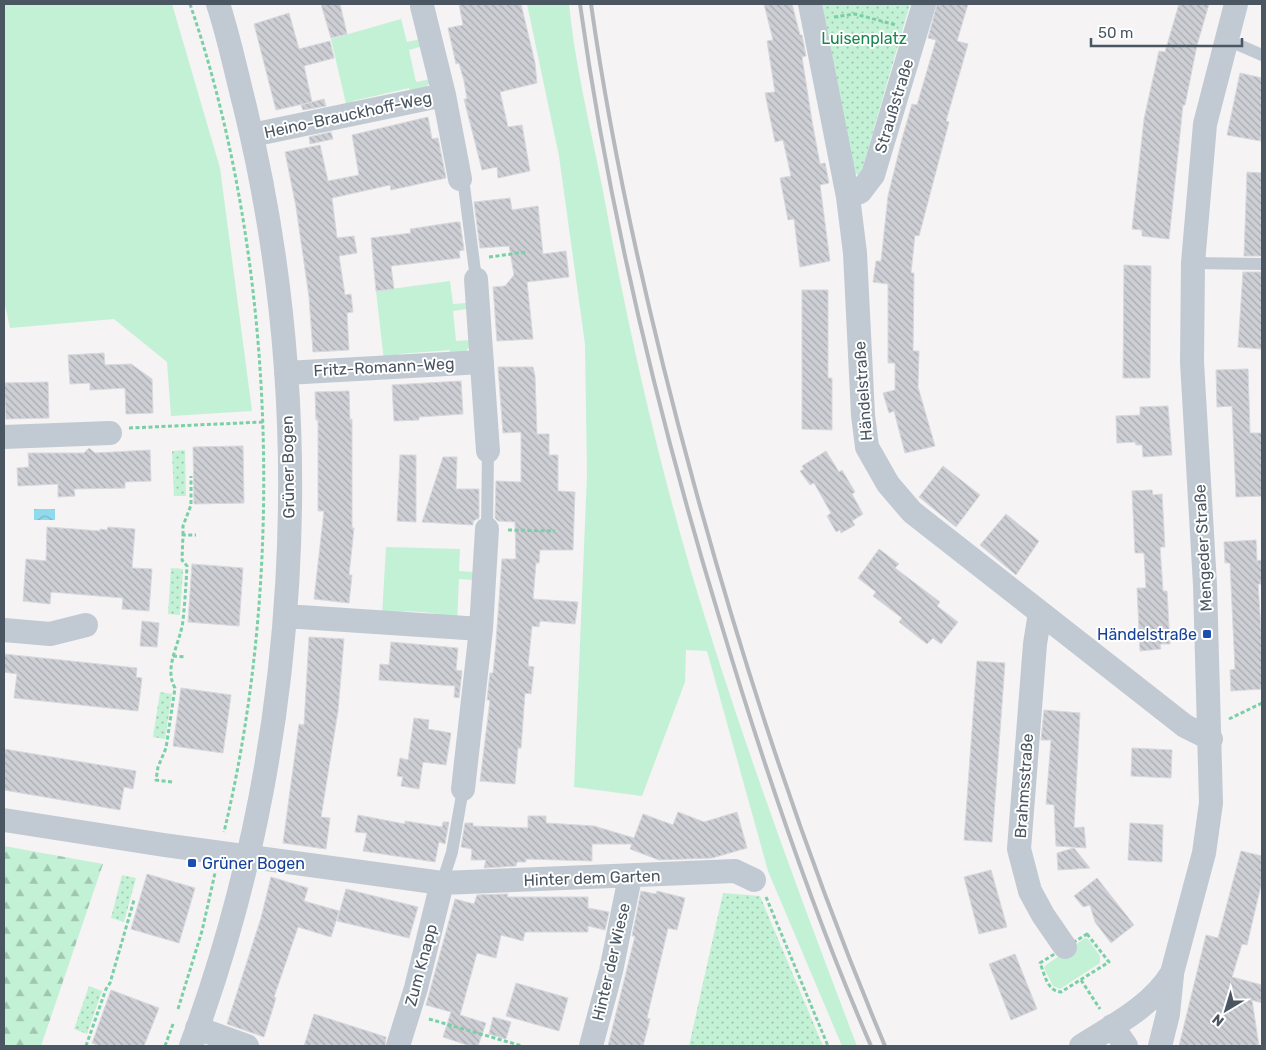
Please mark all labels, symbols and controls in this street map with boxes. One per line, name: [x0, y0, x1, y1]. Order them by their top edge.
scale bar: [1091, 15, 1242, 47]
text: 50 m: [1098, 24, 1133, 42]
park label: Luisenplatz: [821, 29, 907, 48]
street label: Straußstraße: [871, 57, 917, 155]
street label: Heino-Brauckhoff-Weg: [262, 88, 434, 142]
street label: Händelstraße: [850, 340, 876, 441]
street label: Fritz-Romann-Weg: [313, 354, 455, 380]
street label: Grüner Bogen: [278, 415, 298, 519]
street label: Mengeder Straße: [1190, 484, 1216, 612]
place label: Händelstraße: [1097, 625, 1197, 644]
marker: Händelstraße: [1201, 628, 1213, 640]
street label: Brahmsstraße: [1011, 733, 1037, 839]
place label: Grüner Bogen: [202, 854, 305, 873]
marker: Grüner Bogen: [186, 857, 198, 869]
street label: Hinter dem Garten: [523, 866, 661, 890]
street label: Hinter der Wiese: [588, 901, 634, 1023]
street label: Zum Knapp: [401, 922, 441, 1008]
north arrow: [1201, 985, 1251, 1035]
text: N: [1209, 1010, 1228, 1030]

